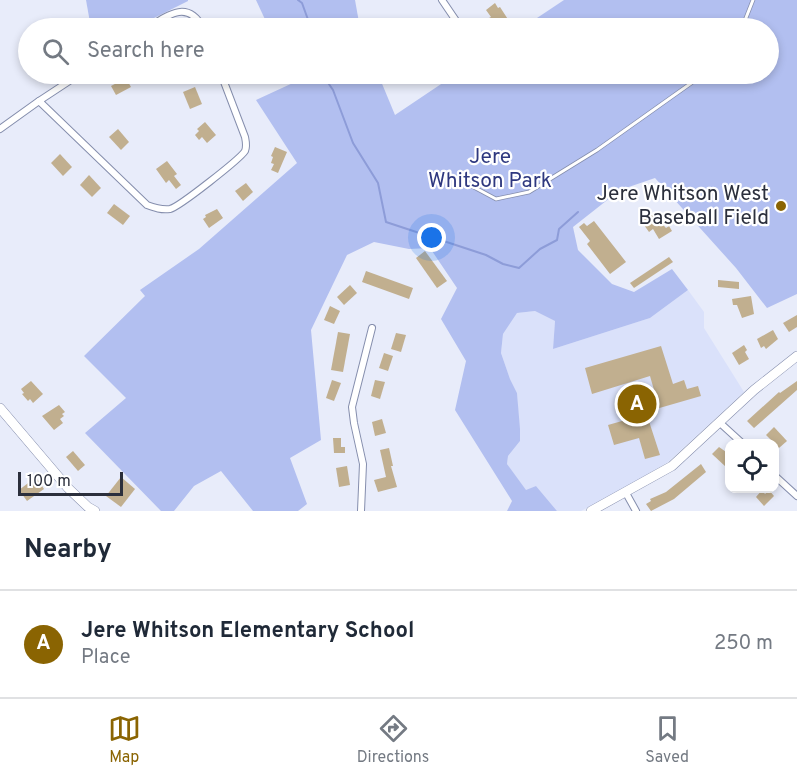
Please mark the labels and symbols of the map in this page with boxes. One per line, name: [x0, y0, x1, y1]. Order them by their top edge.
park label: Jere Whitson Park: [428, 144, 552, 195]
place label: Jere Whitson West Baseball Field: [597, 181, 769, 232]
marker: Jere Whitson West Baseball Field: [774, 199, 788, 213]
your location: [417, 223, 446, 252]
pin: A: [618, 382, 656, 426]
scale bar: [18, 469, 123, 496]

